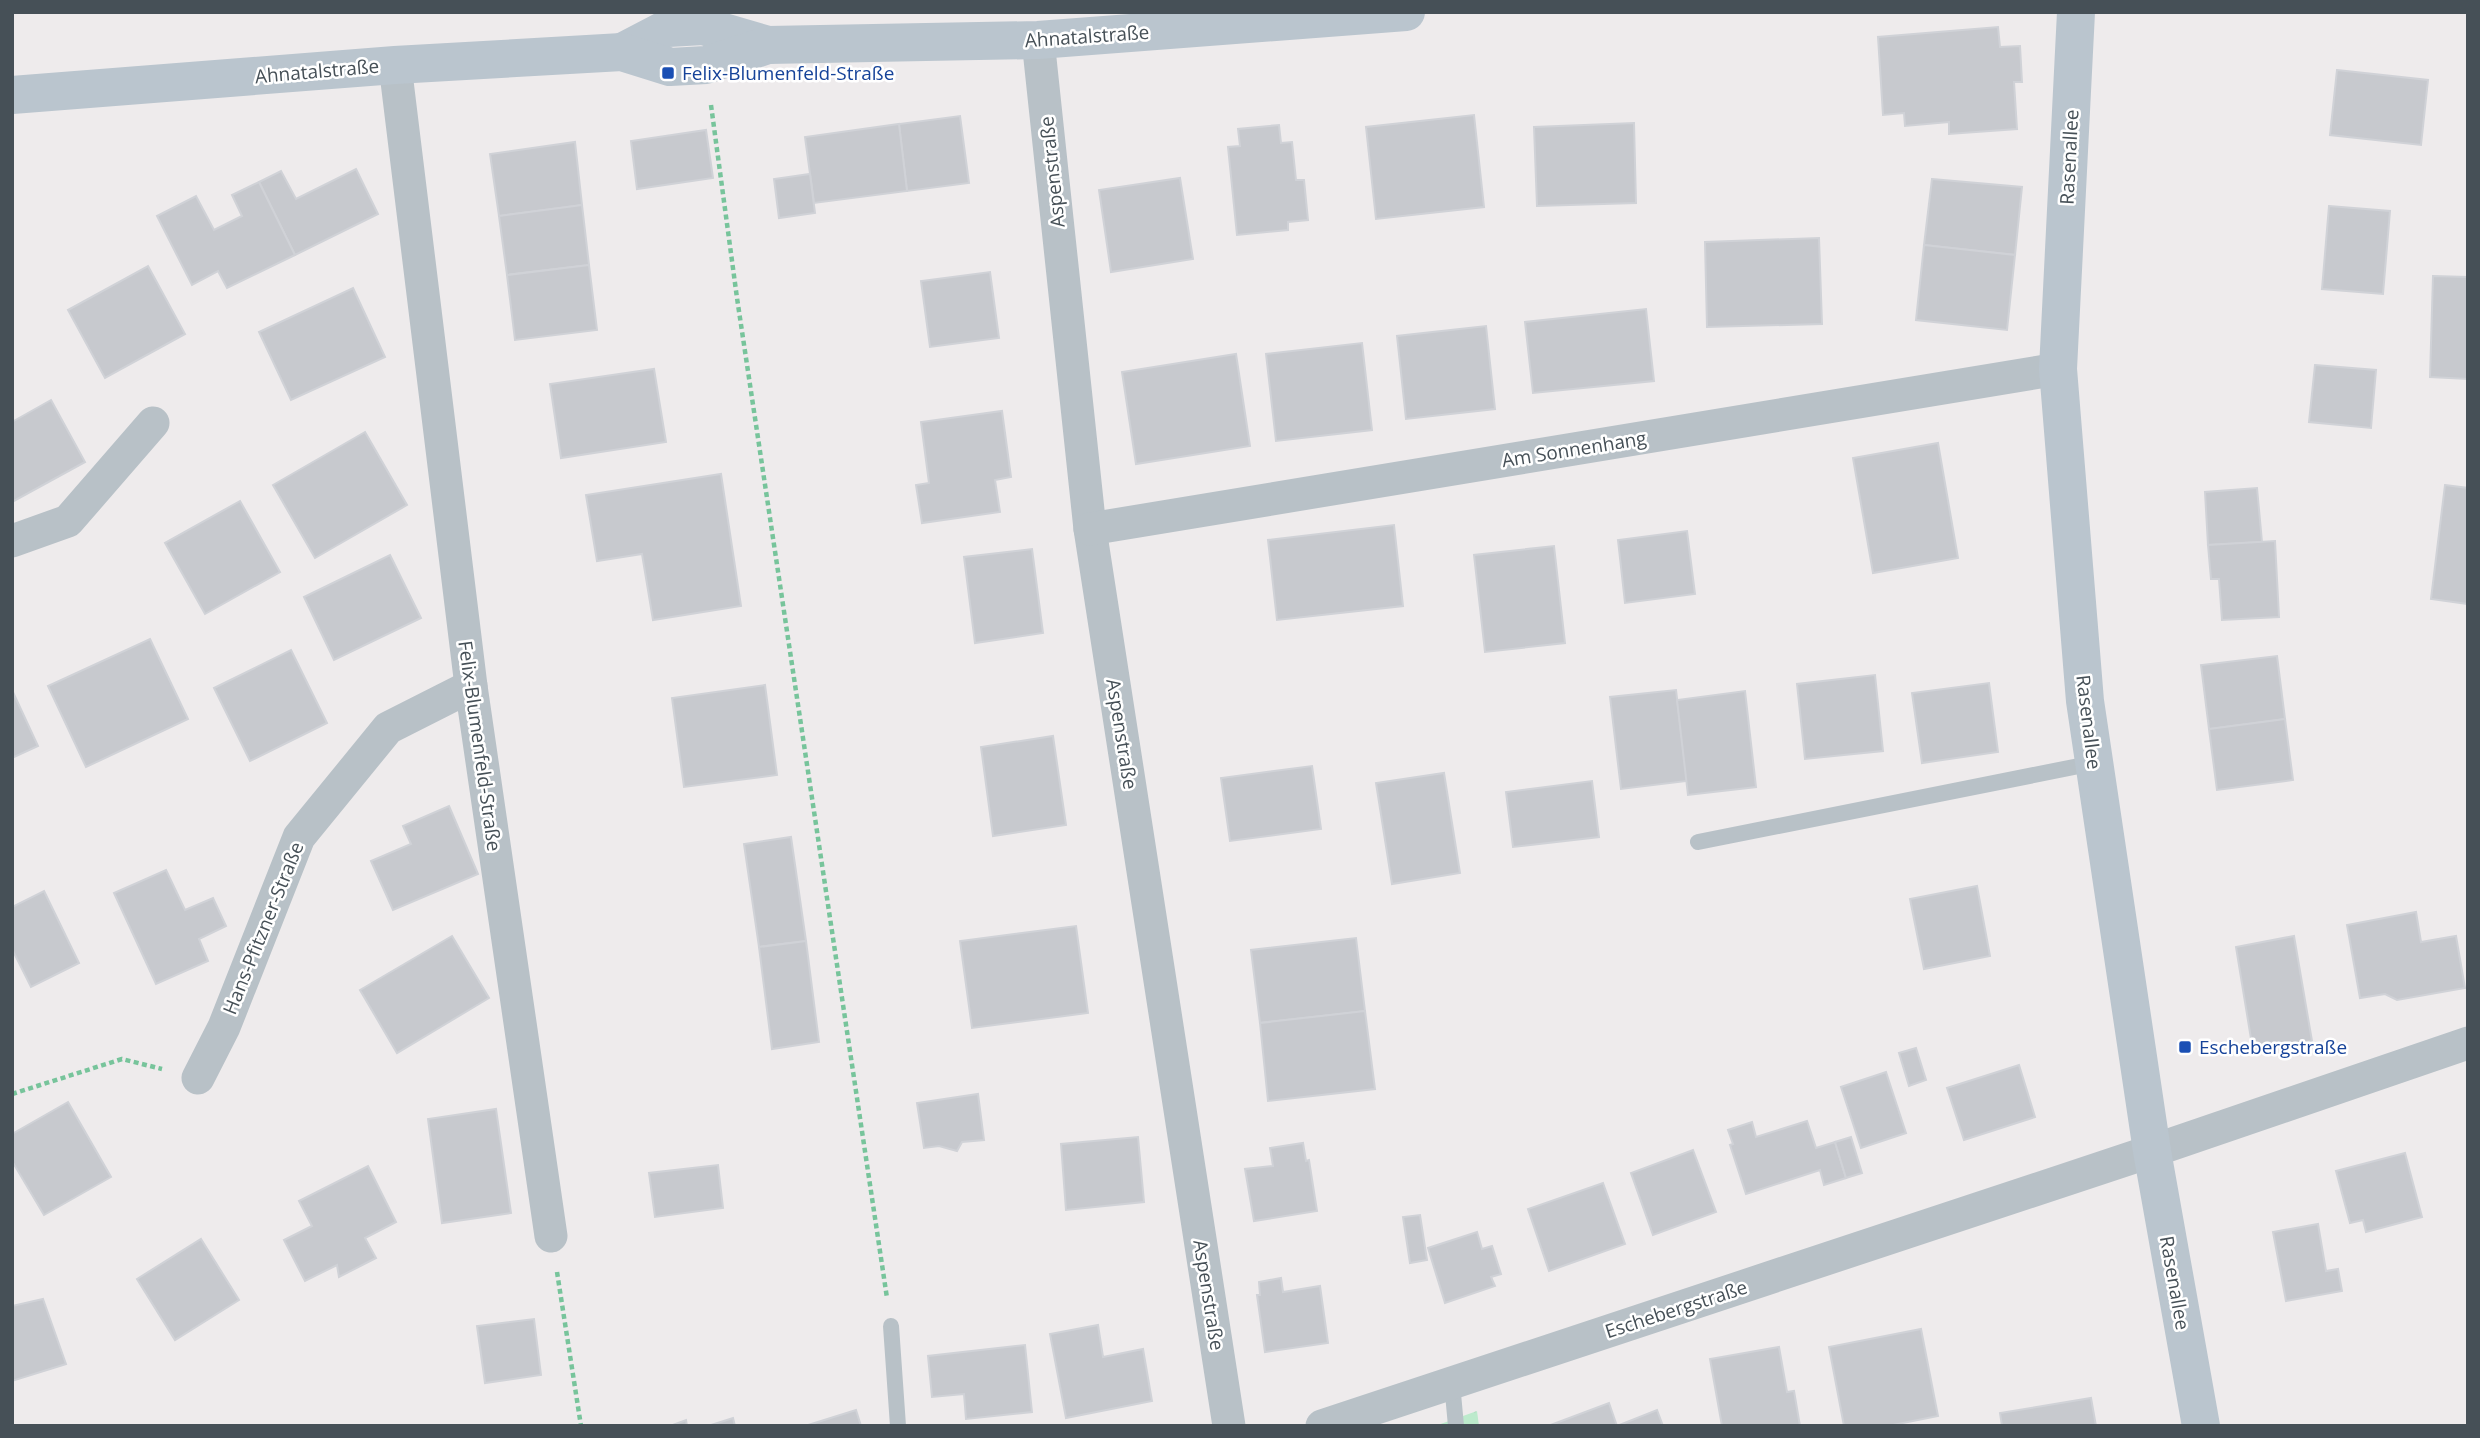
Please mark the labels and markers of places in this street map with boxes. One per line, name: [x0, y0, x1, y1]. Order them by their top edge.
place label: Felix-Blumenfeld-Straße: [682, 60, 894, 86]
marker: Felix-Blumenfeld-Straße: [660, 65, 676, 81]
place label: Eschebergstraße: [2199, 1034, 2347, 1060]
marker: Eschebergstraße: [2177, 1039, 2193, 1055]

